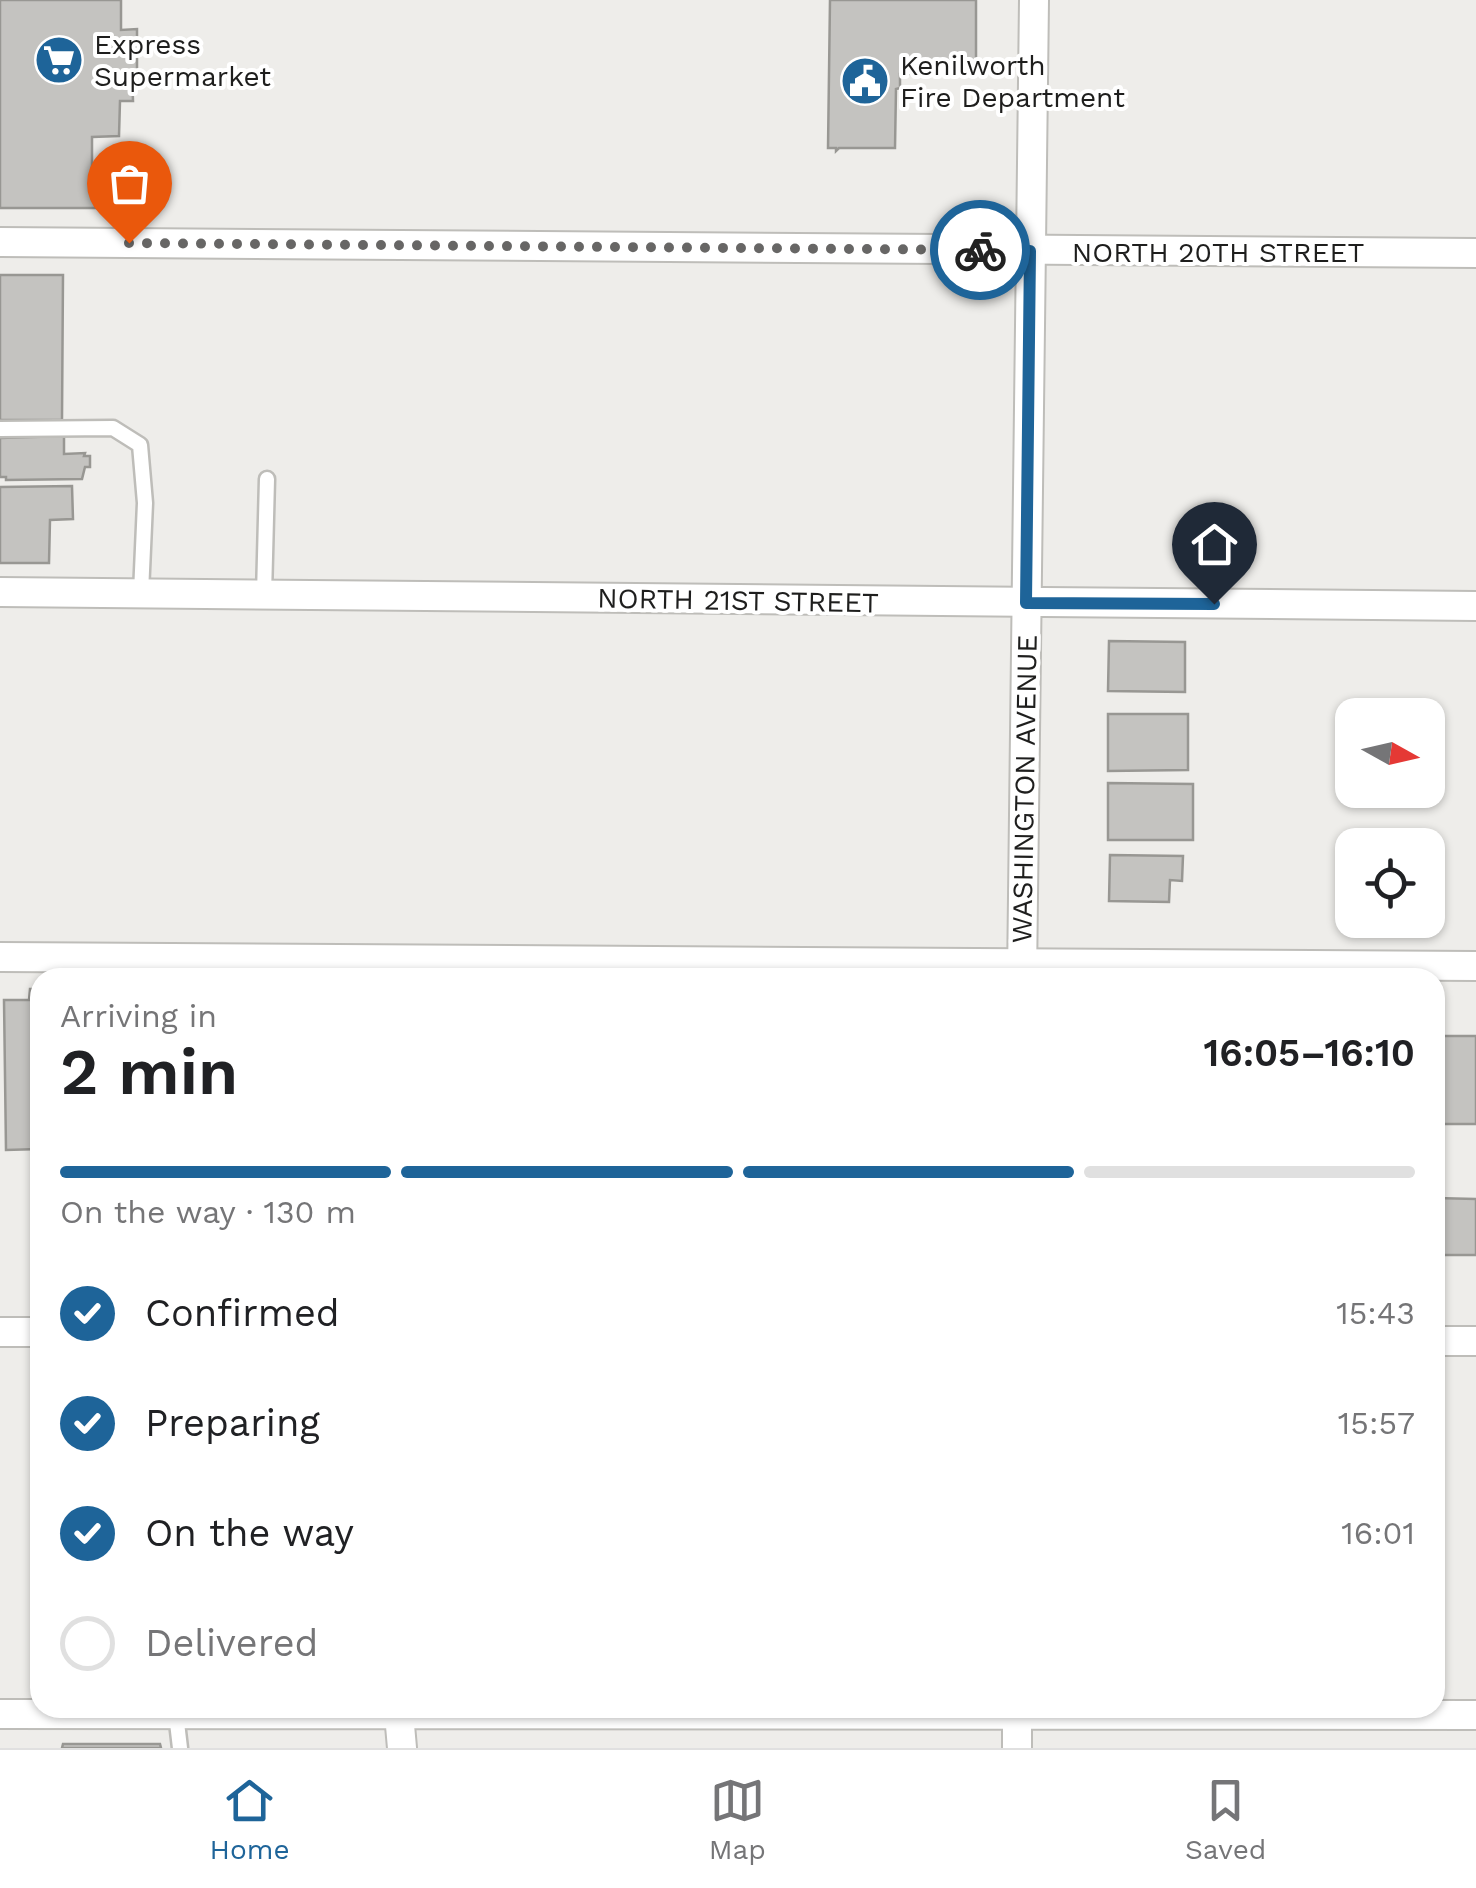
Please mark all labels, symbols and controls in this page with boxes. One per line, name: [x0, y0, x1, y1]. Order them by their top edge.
place label: Express Supermarket: [94, 28, 271, 93]
supermarket icon: Express Supermarket: [33, 34, 85, 86]
place label: Kenilworth Fire Department: [900, 49, 1125, 114]
public building icon: Kenilworth Fire Department: [839, 55, 891, 107]
pin: [87, 141, 172, 244]
icon: bag: [102, 156, 157, 211]
courier: [930, 200, 1030, 300]
icon: bike: [953, 223, 1008, 278]
street label: NORTH 20TH STREET: [1072, 236, 1364, 269]
pin: [1172, 502, 1257, 605]
icon: home: [1187, 517, 1242, 572]
street label: NORTH 21ST STREET: [597, 582, 879, 619]
street label: WASHINGTON AVENUE: [1005, 634, 1044, 944]
north arrow: [1335, 698, 1445, 808]
map controls: [1335, 698, 1445, 938]
button: locate: [1335, 828, 1445, 938]
text: Arriving in: [60, 997, 217, 1035]
text: 16:05–16:10: [1204, 1031, 1415, 1075]
text: 2 min: [60, 1034, 238, 1110]
text: On the way · 130 m: [60, 1193, 356, 1231]
icon: check: [60, 1286, 115, 1341]
text: Confirmed: [145, 1291, 340, 1335]
text: 15:43: [1336, 1294, 1415, 1332]
icon: check: [60, 1396, 115, 1451]
text: Preparing: [145, 1401, 320, 1445]
text: 15:57: [1338, 1404, 1415, 1442]
icon: check: [60, 1506, 115, 1561]
text: On the way: [145, 1511, 354, 1555]
text: 16:01: [1341, 1514, 1415, 1552]
text: Delivered: [145, 1621, 318, 1665]
tab: Home: [210, 1773, 290, 1866]
tab: Map: [709, 1773, 766, 1866]
tab: Saved: [1185, 1773, 1266, 1866]

